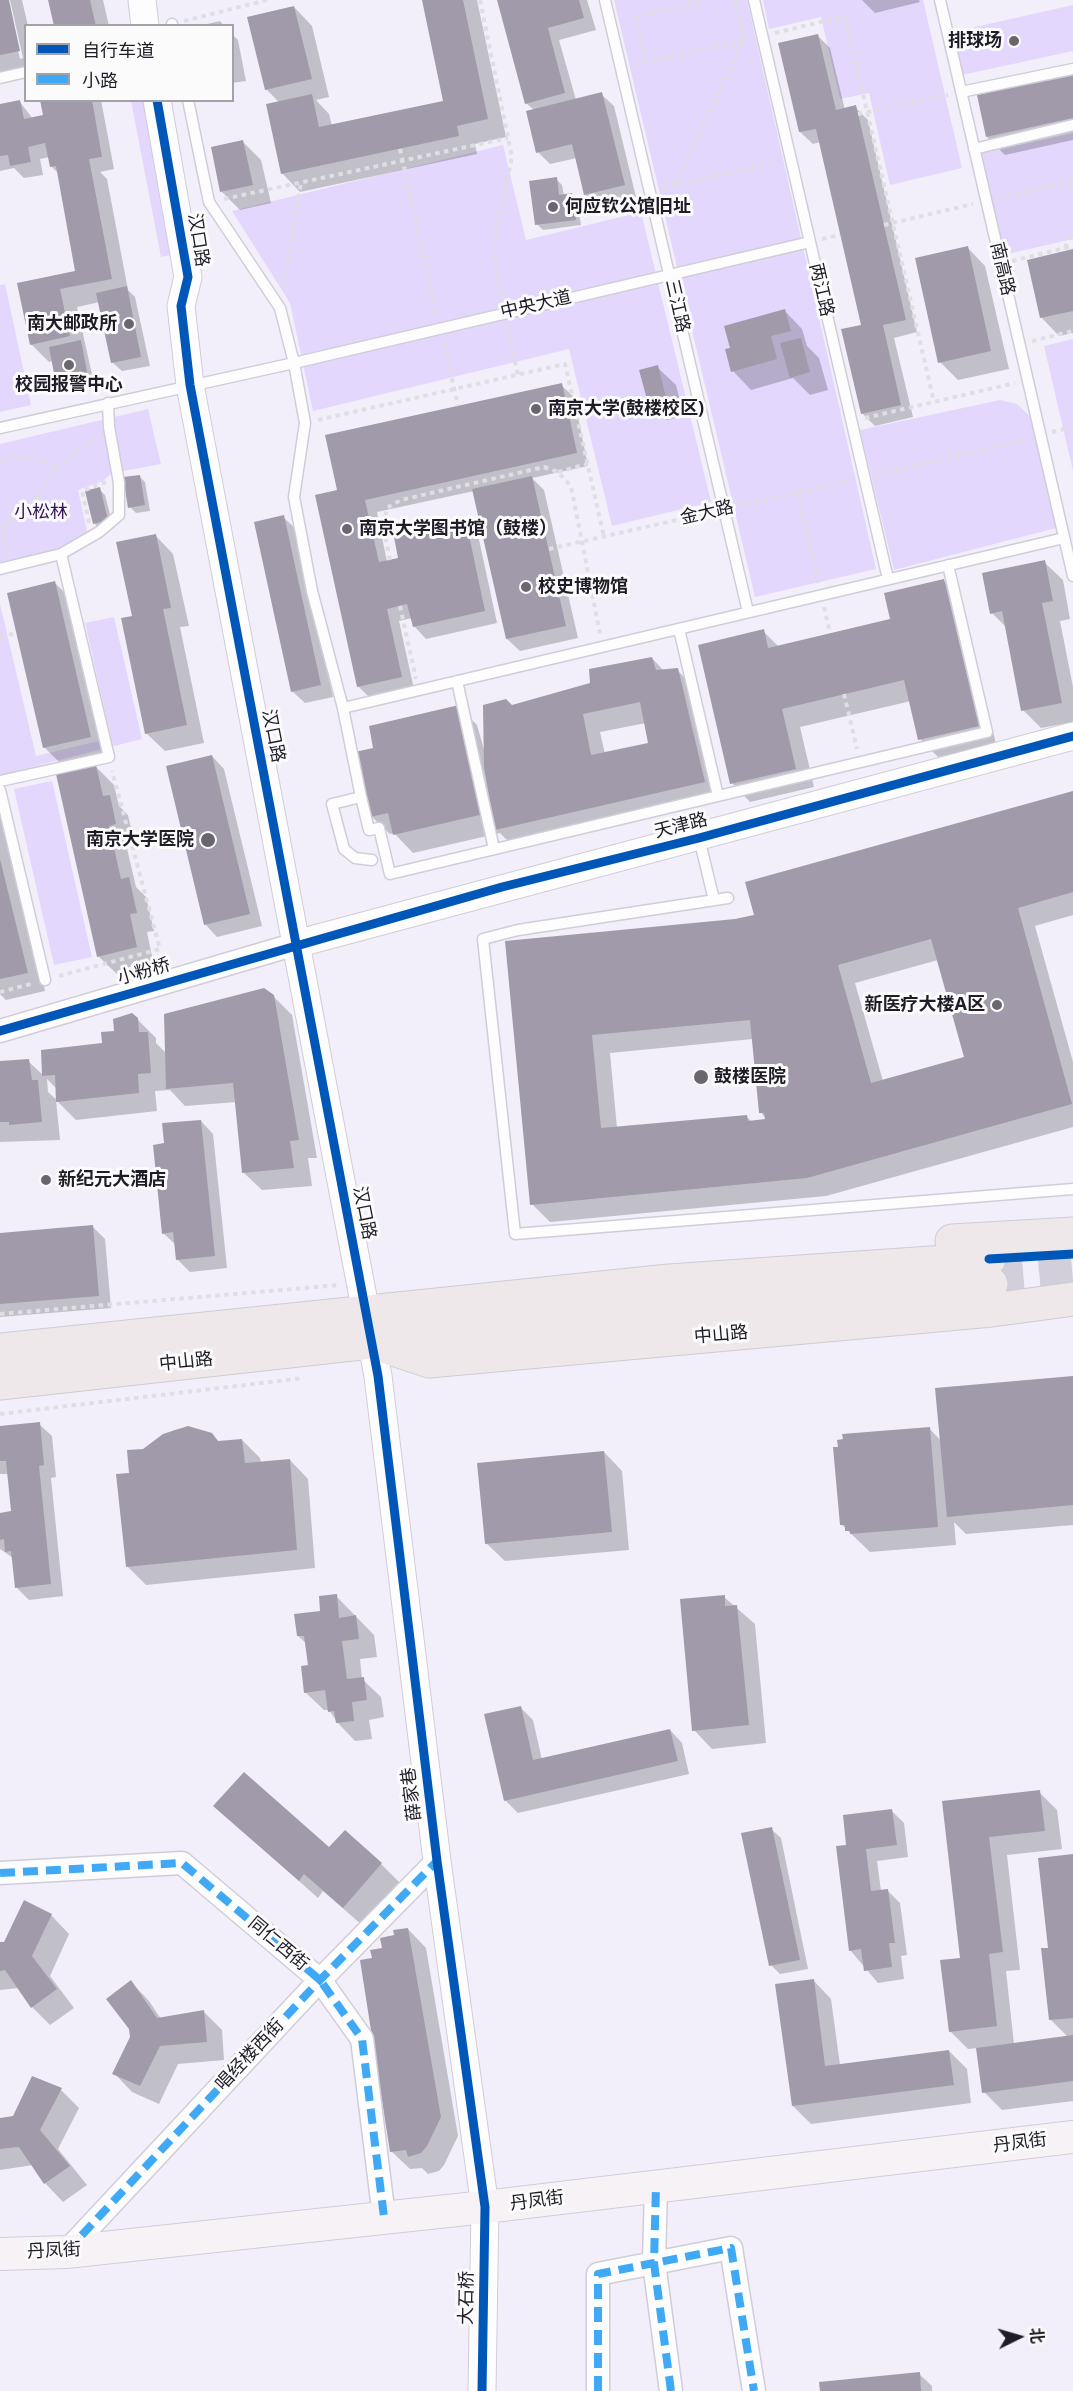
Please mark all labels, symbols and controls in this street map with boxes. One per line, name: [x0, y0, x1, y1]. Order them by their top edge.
legend: [24, 24, 234, 102]
place label: 排球场: [948, 30, 1002, 52]
marker: 排球场: [1007, 34, 1021, 48]
text: 自行车道: [82, 38, 154, 62]
text: 小路: [82, 68, 118, 92]
place label: 何应钦公馆旧址: [565, 196, 691, 218]
marker: 何应钦公馆旧址: [546, 200, 560, 214]
street label: 汉口路: [183, 212, 213, 268]
street label: 南高路: [985, 240, 1019, 298]
street label: 两江路: [804, 261, 838, 319]
street label: 三江路: [660, 277, 694, 335]
street label: 中央大道: [498, 286, 574, 324]
place label: 南大邮政所: [27, 313, 117, 335]
marker: 南大邮政所: [122, 317, 136, 331]
marker: 校园报警中心: [62, 358, 76, 372]
place label: 校园报警中心: [15, 374, 123, 396]
place label: 南京大学(鼓楼校区): [548, 398, 704, 420]
marker: 南京大学(鼓楼校区): [529, 402, 543, 416]
street label: 金大路: [678, 496, 736, 530]
park label: 小松林: [14, 502, 68, 524]
place label: 南京大学图书馆（鼓楼）: [359, 518, 557, 540]
marker: 南京大学图书馆（鼓楼）: [340, 522, 354, 536]
place label: 校史博物馆: [538, 576, 628, 598]
marker: 校史博物馆: [519, 580, 533, 594]
street label: 汉口路: [257, 707, 289, 765]
street label: 天津路: [652, 809, 710, 843]
place label: 南京大学医院: [86, 829, 194, 851]
marker: 南京大学医院: [199, 831, 217, 849]
street label: 小粉桥: [115, 954, 173, 990]
place label: 新医疗大楼A区: [865, 994, 985, 1016]
marker: 新医疗大楼A区: [990, 998, 1004, 1012]
place label: 鼓楼医院: [714, 1066, 786, 1088]
marker: 鼓楼医院: [692, 1068, 710, 1086]
place label: 新纪元大酒店: [58, 1169, 166, 1191]
marker: 新纪元大酒店: [39, 1173, 53, 1187]
street label: 汉口路: [348, 1184, 380, 1242]
street label: 中山路: [693, 1322, 749, 1348]
street label: 中山路: [158, 1348, 214, 1376]
street label: 薛家巷: [398, 1766, 426, 1822]
street label: 同仁西街: [243, 1913, 313, 1975]
street label: 唱经楼西街: [211, 2015, 289, 2095]
street label: 丹凤街: [992, 2129, 1048, 2157]
street label: 丹凤街: [509, 2187, 565, 2215]
street label: 丹凤街: [26, 2239, 82, 2263]
street label: 大石桥: [456, 2271, 478, 2325]
north arrow: [989, 2307, 1049, 2367]
text: 北: [1025, 2326, 1049, 2344]

